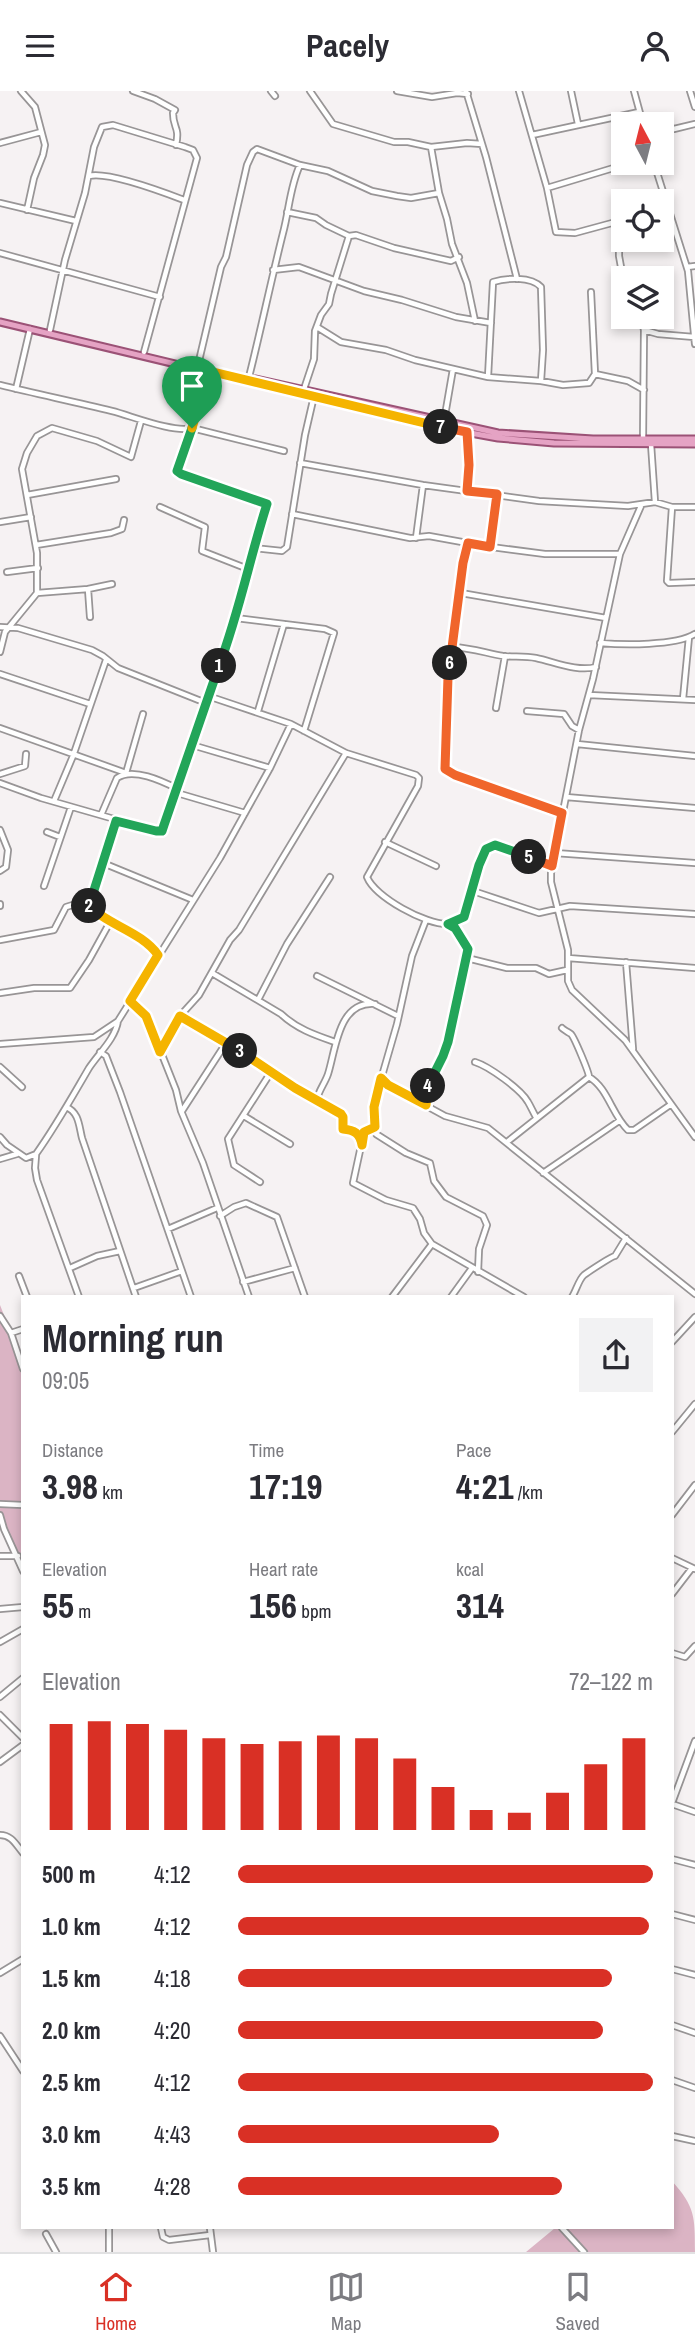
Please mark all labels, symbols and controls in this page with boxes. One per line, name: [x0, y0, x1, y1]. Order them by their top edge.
text: Pacely: [306, 24, 389, 67]
icon: menu: [21, 27, 59, 65]
icon: person: [636, 27, 674, 65]
north arrow: [611, 112, 674, 175]
map controls: [611, 112, 674, 329]
button: locate: [611, 189, 674, 252]
button: layers: [611, 266, 674, 329]
pin: [162, 356, 222, 428]
icon: arrive: [173, 367, 211, 405]
pin: 7: [424, 409, 458, 445]
text: 7: [436, 413, 445, 439]
pin: 6: [433, 645, 468, 681]
pin: 1: [202, 649, 236, 683]
text: 6: [445, 649, 454, 675]
text: 1: [214, 652, 223, 678]
pin: 5: [512, 839, 546, 875]
text: 5: [524, 843, 533, 869]
pin: 2: [72, 889, 106, 923]
text: 2: [84, 892, 93, 918]
pin: 3: [222, 1033, 258, 1069]
text: 3: [235, 1037, 244, 1063]
pin: 4: [410, 1069, 446, 1103]
text: 4: [423, 1072, 432, 1098]
text: Morning run: [42, 1313, 224, 1364]
button: share: [579, 1318, 653, 1392]
text: 09:05: [42, 1365, 89, 1396]
text: Distance: [42, 1437, 103, 1463]
text: Time: [249, 1437, 284, 1463]
text: Pace: [456, 1437, 492, 1463]
text: 3.98: [42, 1463, 98, 1510]
text: 17:19: [249, 1463, 322, 1510]
text: 4:21: [456, 1463, 513, 1510]
text: km: [98, 1479, 123, 1505]
text: /km: [513, 1479, 543, 1505]
text: Elevation: [42, 1556, 107, 1582]
text: Heart rate: [249, 1556, 318, 1582]
text: kcal: [456, 1556, 484, 1582]
text: 55: [42, 1582, 74, 1629]
text: 156: [249, 1582, 297, 1629]
text: 314: [456, 1582, 504, 1629]
text: m: [74, 1598, 91, 1624]
text: bpm: [297, 1598, 332, 1624]
text: Elevation: [42, 1666, 121, 1697]
text: 72–122 m: [569, 1666, 653, 1697]
text: 500 m: [42, 1859, 95, 1890]
text: 4:12: [154, 1859, 191, 1890]
text: 1.0 km: [42, 1911, 101, 1942]
text: 4:12: [154, 1911, 191, 1942]
text: 1.5 km: [42, 1963, 101, 1994]
text: 4:18: [154, 1963, 191, 1994]
text: 2.0 km: [42, 2015, 101, 2046]
text: 4:20: [154, 2015, 191, 2046]
text: 2.5 km: [42, 2067, 101, 2098]
text: 4:12: [154, 2067, 191, 2098]
text: 3.0 km: [42, 2119, 101, 2150]
text: 4:43: [154, 2119, 191, 2150]
text: 3.5 km: [42, 2171, 101, 2202]
text: 4:28: [154, 2171, 191, 2202]
tab: Home: [95, 2268, 137, 2336]
tab: Map: [327, 2268, 365, 2336]
tab: Saved: [556, 2268, 600, 2336]

